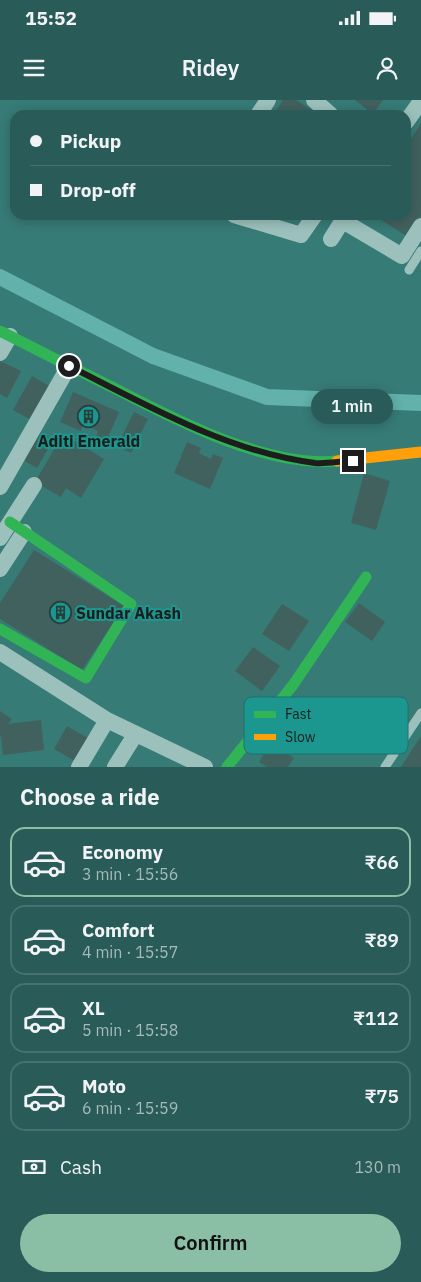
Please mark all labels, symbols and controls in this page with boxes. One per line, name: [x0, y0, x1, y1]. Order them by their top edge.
text: 15:52: [25, 6, 77, 30]
text: Ridey: [182, 53, 239, 82]
icon: menu: [20, 54, 48, 82]
icon: person: [373, 54, 401, 82]
text: Pickup: [60, 129, 121, 153]
text: Drop-off: [60, 178, 136, 202]
route start: [58, 355, 80, 377]
callout: 1 min: [312, 388, 394, 424]
text: 1 min: [331, 396, 373, 416]
building icon: Aditi Emerald: [77, 405, 101, 429]
place label: Aditi Emerald: [38, 431, 140, 451]
route end: [342, 450, 364, 472]
building icon: Sundar Akash: [48, 601, 72, 625]
place label: Sundar Akash: [76, 603, 181, 623]
legend: [244, 697, 408, 754]
text: Fast: [285, 705, 311, 723]
text: Slow: [285, 728, 316, 746]
text: Choose a ride: [20, 782, 160, 811]
icon: car: [22, 840, 67, 885]
text: Economy: [82, 840, 163, 864]
text: ₹66: [364, 850, 399, 874]
text: 3 min · 15:56: [82, 864, 178, 884]
icon: car: [22, 918, 67, 963]
text: Comfort: [82, 918, 155, 942]
text: ₹89: [364, 928, 399, 952]
text: 4 min · 15:57: [82, 942, 178, 962]
icon: car: [22, 996, 67, 1041]
text: XL: [82, 996, 105, 1020]
text: ₹112: [353, 1006, 399, 1030]
text: 5 min · 15:58: [82, 1020, 178, 1040]
icon: car: [22, 1074, 67, 1119]
text: Moto: [82, 1074, 126, 1098]
text: ₹75: [364, 1084, 399, 1108]
text: 6 min · 15:59: [82, 1098, 178, 1118]
icon: cash: [20, 1153, 48, 1181]
text: Cash: [60, 1155, 102, 1179]
text: 130 m: [354, 1157, 401, 1177]
button: Confirm: [20, 1214, 401, 1272]

